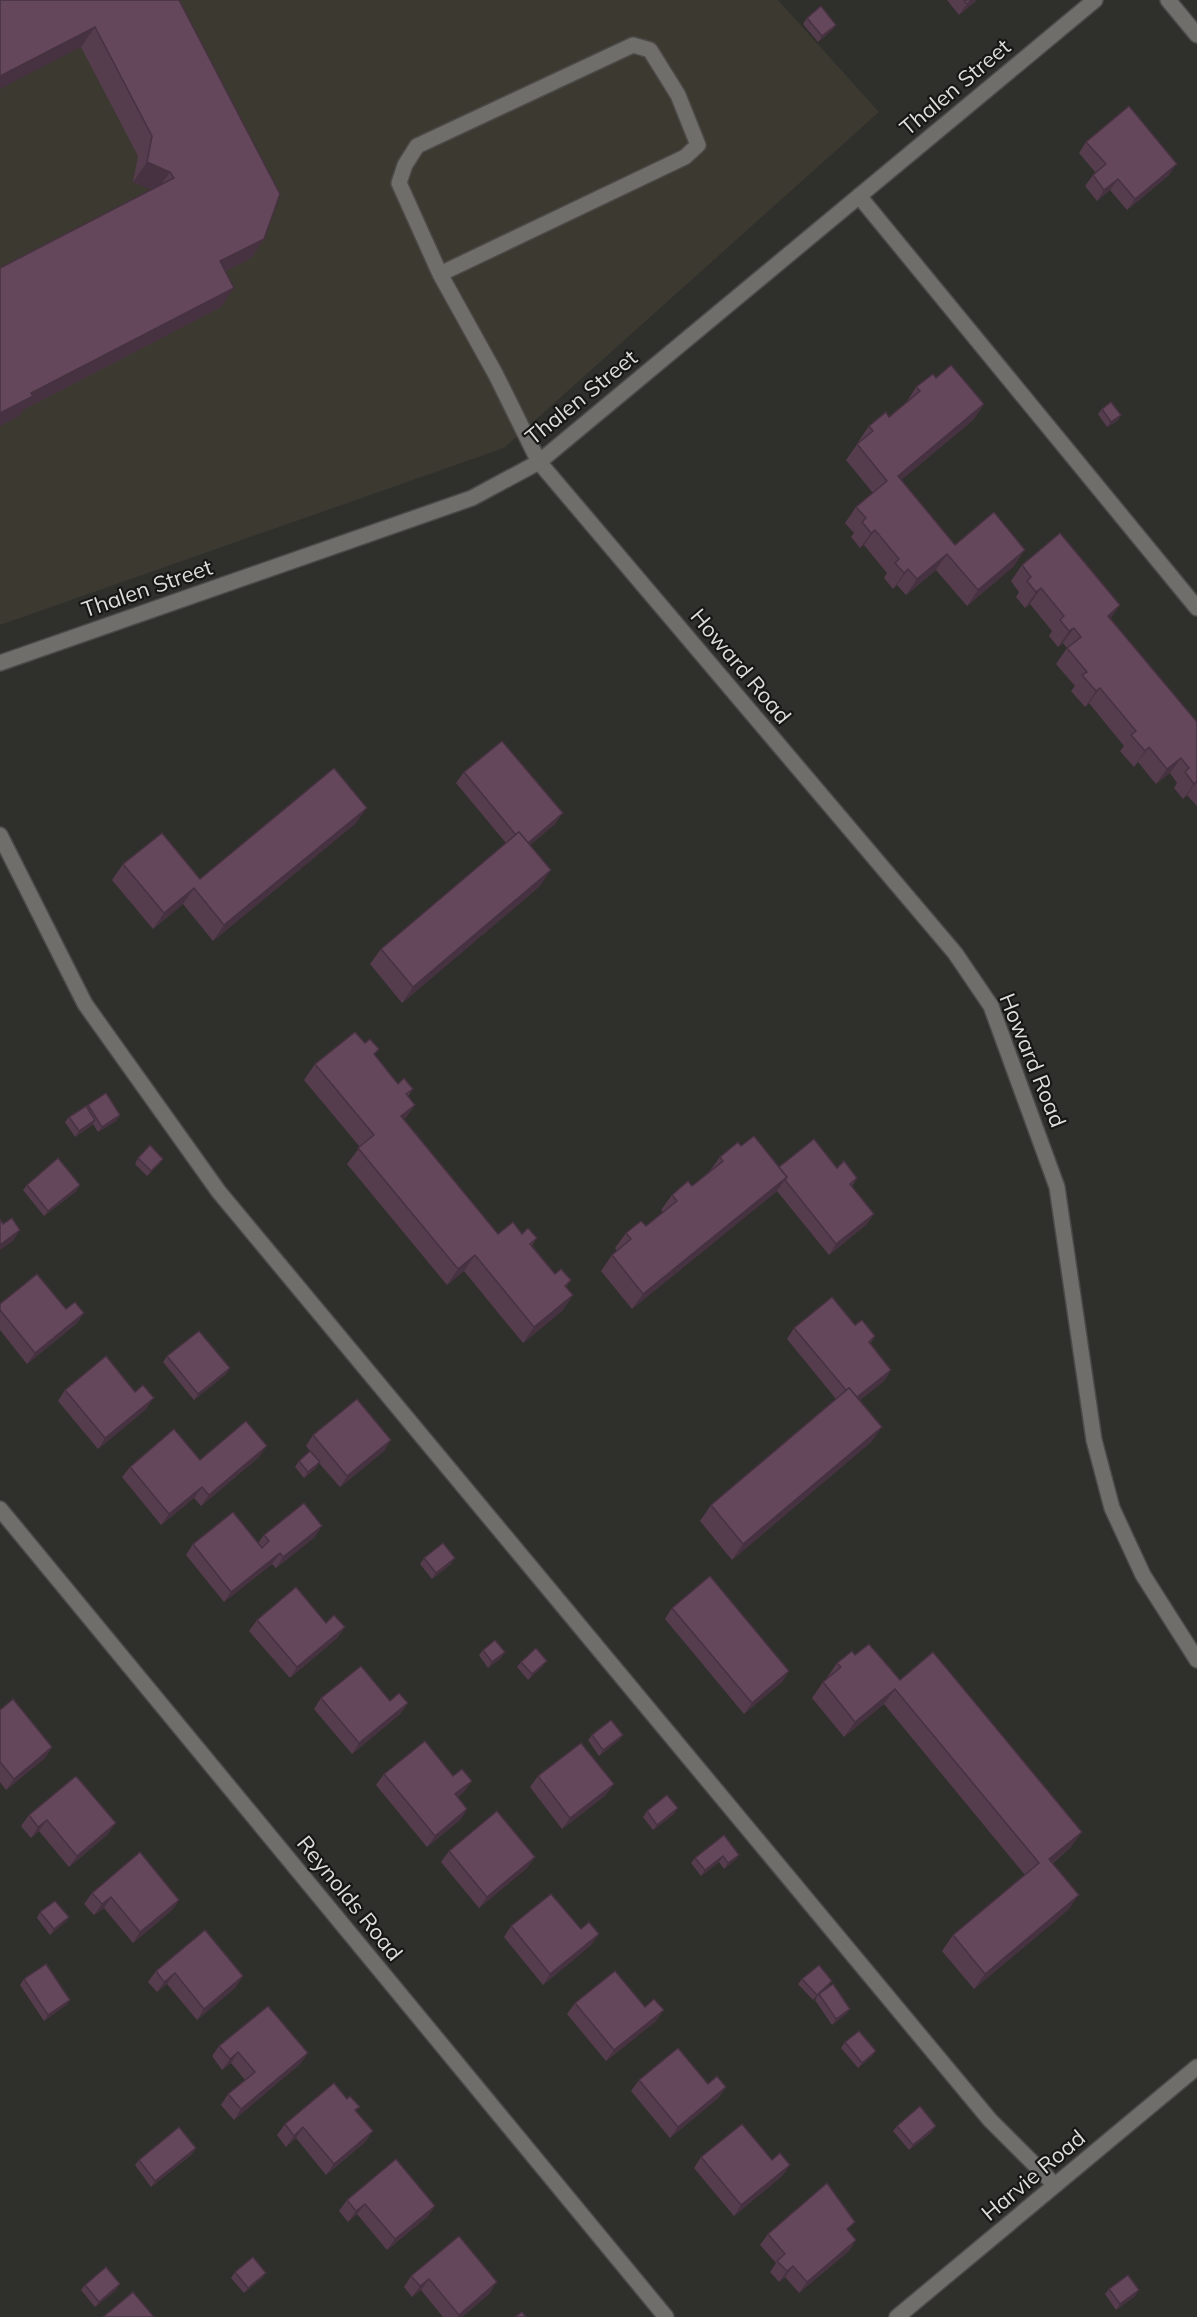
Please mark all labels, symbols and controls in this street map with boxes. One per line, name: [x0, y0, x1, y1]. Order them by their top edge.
street label: Thalen Street: [894, 32, 1016, 141]
street label: Thalen Street: [519, 343, 643, 451]
street label: Thalen Street: [78, 553, 216, 623]
street label: Howard Road: [685, 603, 797, 729]
street label: Howard Road: [993, 989, 1073, 1131]
street label: Reynolds Road: [291, 1830, 409, 1966]
street label: Harvie Road: [975, 2123, 1091, 2227]

